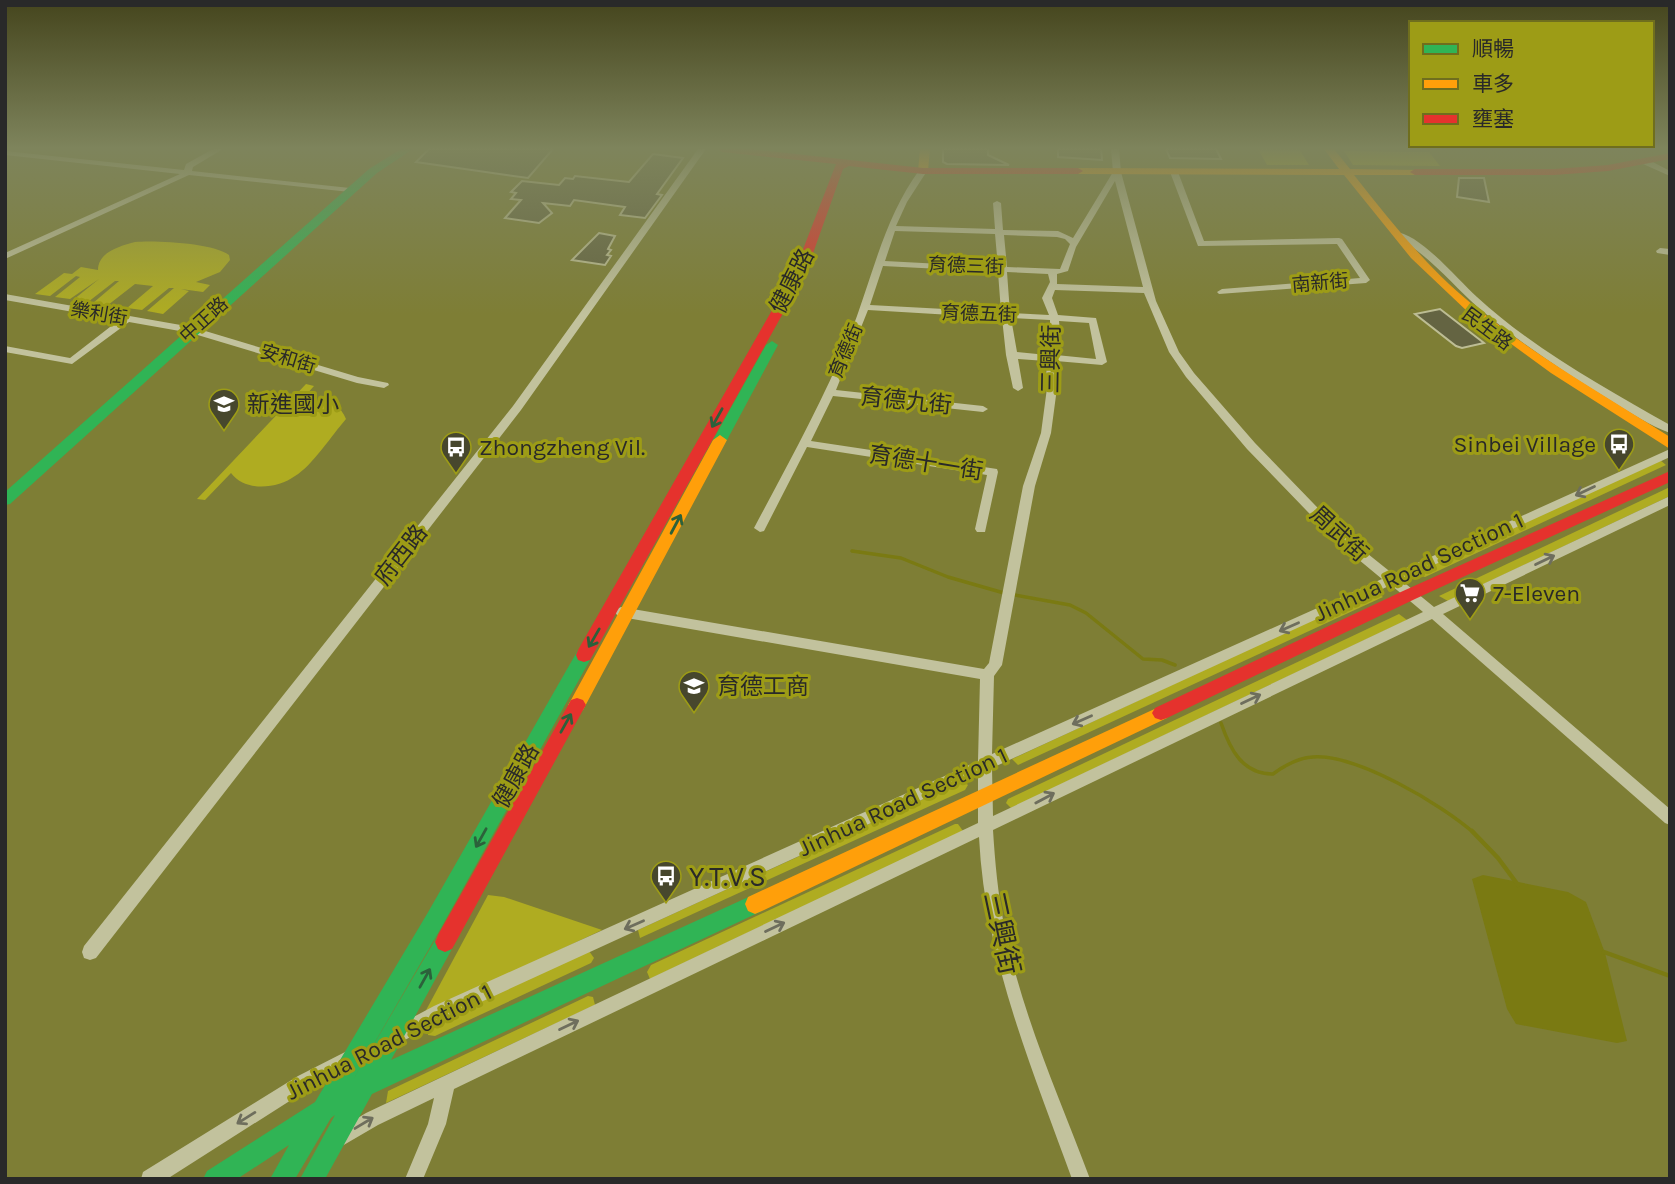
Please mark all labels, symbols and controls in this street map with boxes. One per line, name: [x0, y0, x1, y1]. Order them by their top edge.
legend: [1409, 21, 1654, 147]
text: 順暢: [1472, 37, 1514, 61]
text: 車多: [1472, 72, 1514, 96]
text: 壅塞: [1472, 107, 1514, 131]
street label: 健康路: [764, 244, 820, 318]
street label: 育德三街: [928, 254, 1004, 278]
street label: 南新街: [1291, 270, 1349, 296]
street label: 中正路: [175, 293, 233, 347]
street label: 樂利街: [69, 298, 129, 330]
street label: 育德五街: [941, 302, 1017, 326]
street label: 民生路: [1458, 303, 1516, 355]
street label: 育德街: [825, 320, 867, 382]
street label: 三興街: [1037, 324, 1065, 394]
street label: 安和街: [258, 340, 318, 378]
street label: 育德九街: [859, 383, 953, 419]
school or university icon: 新進國小: [207, 387, 241, 431]
place label: 新進國小: [247, 391, 339, 418]
one-way arrow: [710, 407, 723, 428]
bus stop icon: Sinbei Village: [1602, 427, 1636, 471]
bus stop icon: Zhongzheng Vil.: [439, 430, 473, 474]
place label: Sinbei Village: [1453, 431, 1596, 458]
place label: Zhongzheng Vil.: [479, 434, 645, 461]
street label: 育德十一街: [867, 441, 985, 485]
one-way arrow: [1575, 484, 1596, 498]
street label: 周武街: [1305, 501, 1373, 567]
street label: Jinhua Road Section 1: [1310, 507, 1528, 627]
one-way arrow: [669, 514, 683, 535]
street label: 府西路: [369, 520, 433, 590]
one-way arrow: [1534, 553, 1555, 567]
supermarket icon: 7-Eleven: [1453, 576, 1487, 620]
place label: 7-Eleven: [1493, 580, 1580, 607]
one-way arrow: [1279, 620, 1300, 634]
one-way arrow: [587, 627, 600, 648]
school or university icon: 育德工商: [677, 669, 711, 713]
place label: 育德工商: [717, 673, 809, 700]
one-way arrow: [1240, 692, 1261, 706]
one-way arrow: [559, 714, 573, 734]
one-way arrow: [1072, 714, 1093, 727]
street label: 健康路: [487, 739, 545, 813]
street label: Jinhua Road Section 1: [794, 742, 1012, 862]
one-way arrow: [1035, 790, 1055, 804]
one-way arrow: [474, 827, 487, 848]
bus stop icon: Y.T.V.S: [649, 859, 683, 903]
place label: Y.T.V.S: [689, 860, 766, 893]
street label: 三興街: [977, 888, 1027, 978]
one-way arrow: [624, 919, 645, 932]
one-way arrow: [764, 920, 785, 933]
one-way arrow: [418, 969, 432, 989]
street label: Jinhua Road Section 1: [282, 978, 496, 1106]
one-way arrow: [558, 1017, 579, 1031]
one-way arrow: [237, 1112, 257, 1126]
one-way arrow: [354, 1116, 374, 1130]

